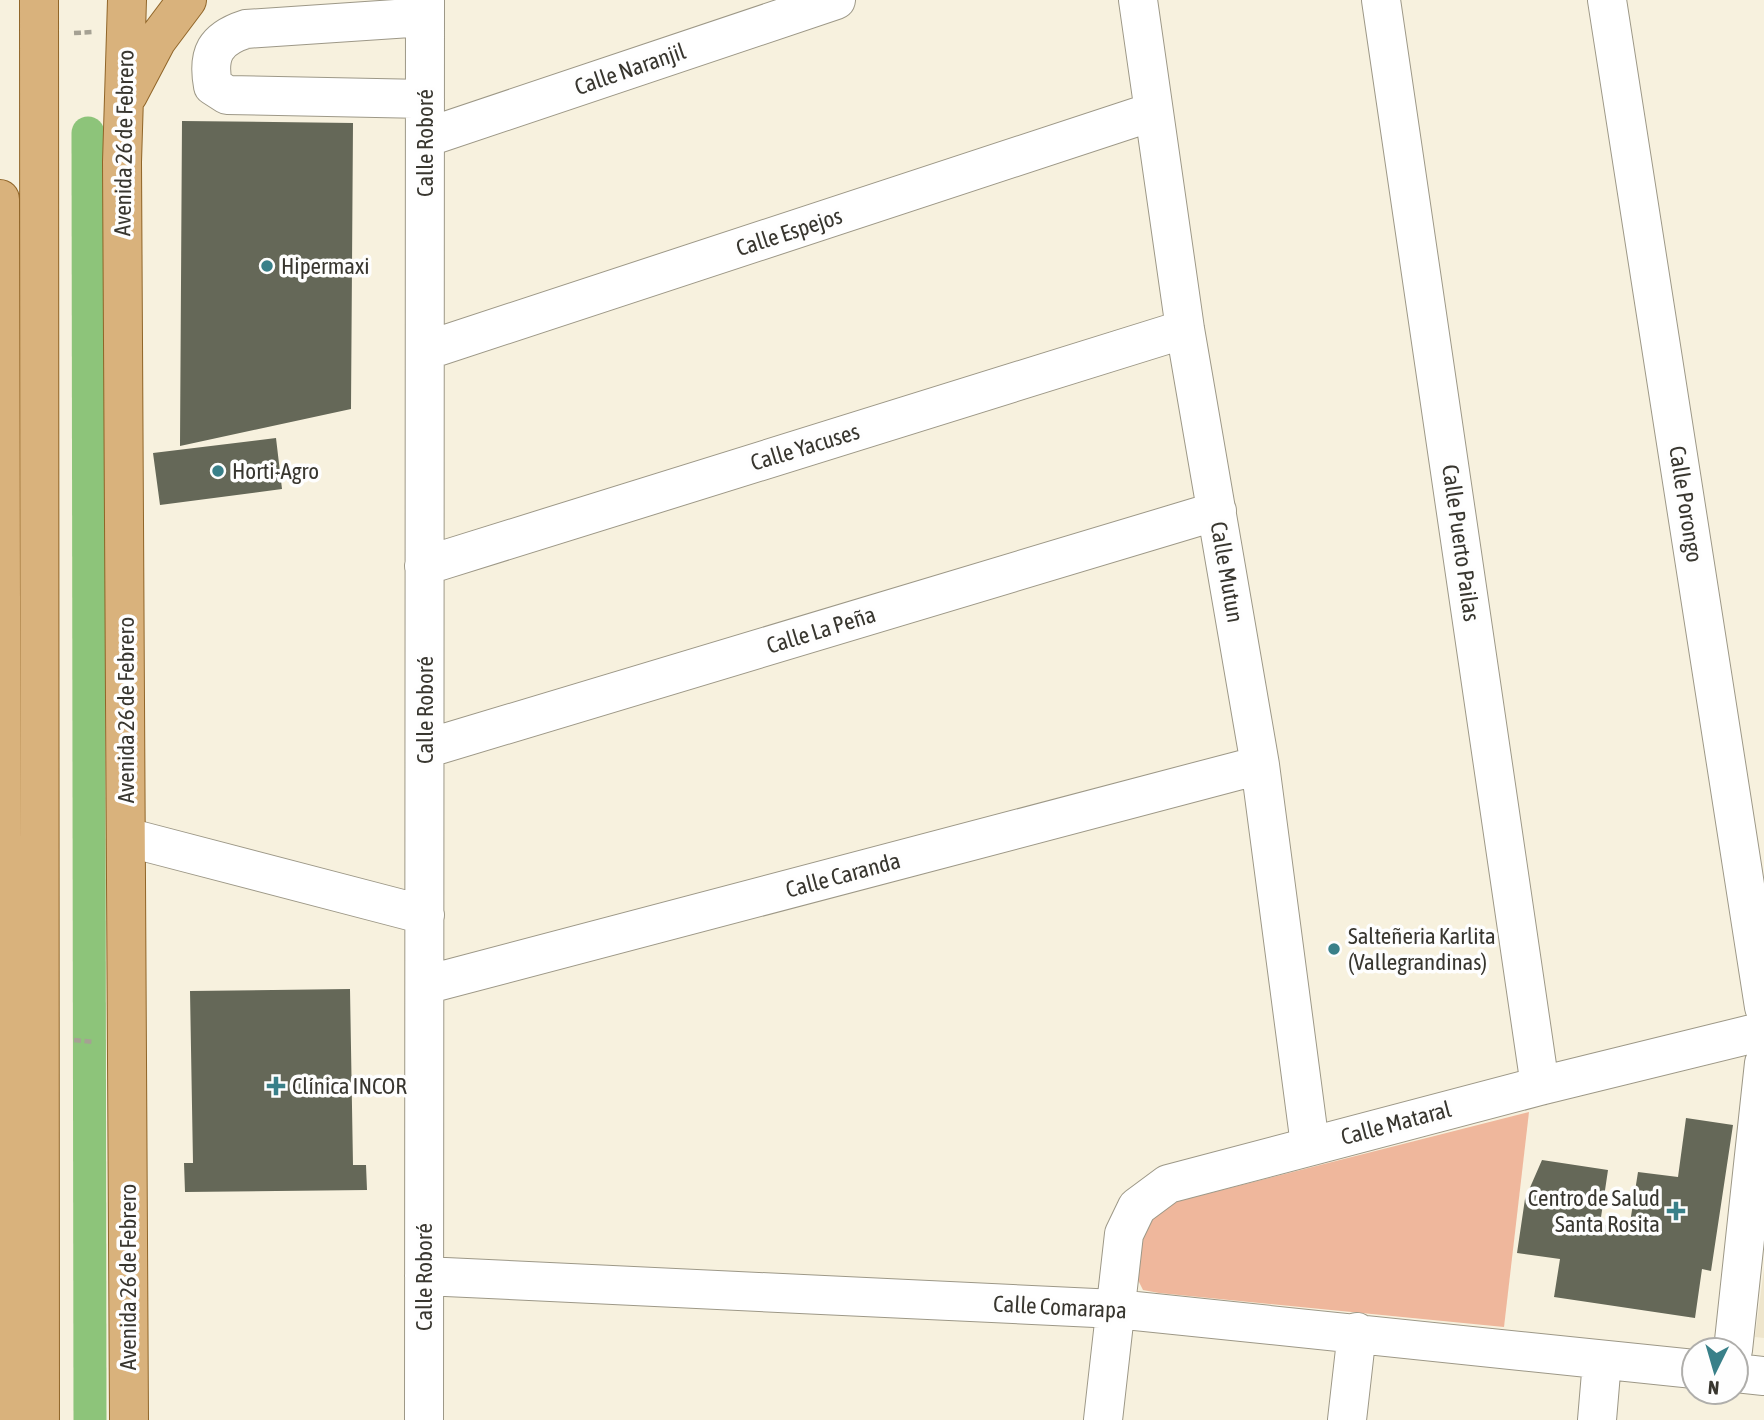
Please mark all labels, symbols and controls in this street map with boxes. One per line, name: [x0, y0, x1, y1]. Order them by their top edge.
street label: Calle Naranjil: [571, 38, 689, 100]
street label: Avenida 26 de Febrero: [109, 50, 139, 236]
street label: Calle Roboré: [412, 89, 438, 197]
street label: Calle Espejos: [733, 203, 845, 261]
place label: Hipermaxi: [281, 253, 370, 279]
marker: Hipermaxi: [259, 258, 275, 274]
street label: Calle Yacuses: [747, 418, 863, 476]
street label: Calle Porongo: [1664, 444, 1708, 564]
place label: Horti-Agro: [232, 458, 319, 484]
marker: Horti-Agro: [210, 463, 226, 479]
street label: Calle Puerto Pailas: [1437, 463, 1485, 623]
street label: Calle Mutun: [1205, 520, 1249, 624]
street label: Calle La Peña: [763, 601, 879, 659]
street label: Avenida 26 de Febrero: [113, 617, 139, 803]
street label: Calle Roboré: [412, 656, 438, 764]
street label: Calle Caranda: [783, 847, 903, 903]
place label: Salteñeria Karlita (Vallegrandinas): [1348, 923, 1496, 975]
marker: Salteñeria Karlita (Vallegrandinas): [1326, 941, 1342, 957]
place label: Clínica INCOR: [292, 1073, 407, 1099]
marker: Clínica INCOR: [266, 1076, 286, 1096]
street label: Calle Mataral: [1338, 1096, 1454, 1150]
street label: Avenida 26 de Febrero: [115, 1184, 141, 1370]
place label: Centro de Salud Santa Rosita: [1528, 1185, 1660, 1237]
marker: Centro de Salud Santa Rosita: [1666, 1201, 1686, 1221]
street label: Calle Roboré: [411, 1223, 437, 1331]
street label: Calle Comarapa: [993, 1291, 1127, 1323]
north arrow: [1680, 1336, 1750, 1406]
text: N: [1707, 1376, 1720, 1399]

